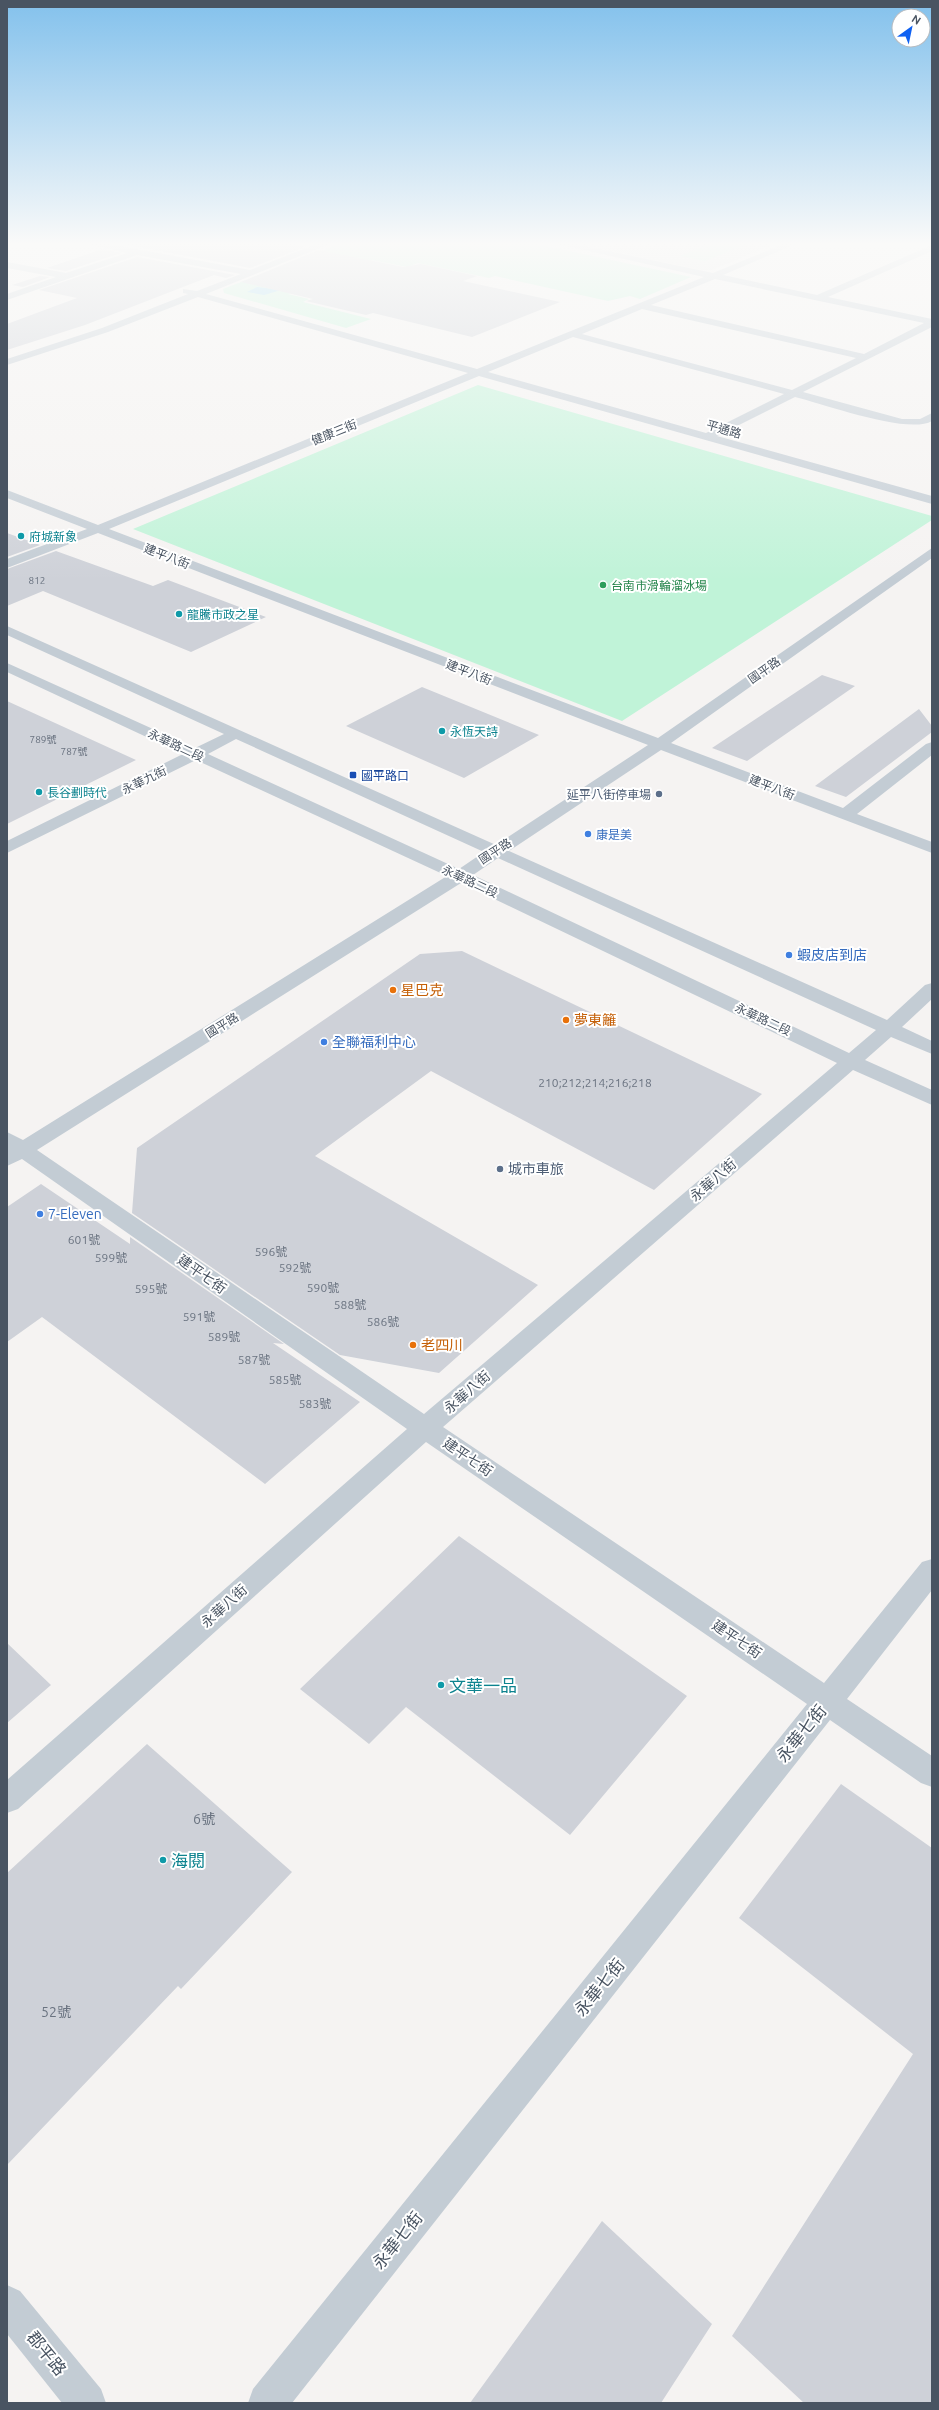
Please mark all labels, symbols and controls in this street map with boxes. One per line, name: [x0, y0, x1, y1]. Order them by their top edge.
north arrow: [891, 8, 931, 48]
text: N: [910, 12, 923, 27]
street label: 健康三街: [309, 417, 359, 447]
street label: 平通路: [705, 418, 743, 440]
place label: 府城新象: [29, 530, 77, 543]
marker: 府城新象: [16, 531, 26, 541]
street label: 建平八街: [142, 541, 192, 571]
house number: 812: [29, 575, 45, 586]
place label: 台南市滑輪溜冰場: [611, 579, 707, 592]
marker: 台南市滑輪溜冰場: [598, 580, 608, 590]
place label: 龍騰市政之星: [187, 608, 259, 621]
marker: 龍騰市政之星: [174, 609, 184, 619]
street label: 國平路: [746, 654, 782, 686]
street label: 建平八街: [444, 657, 494, 687]
place label: 永恆天詩: [450, 725, 498, 738]
street label: 永華路二段: [146, 726, 206, 764]
marker: 永恆天詩: [437, 726, 447, 736]
house number: 789號: [30, 734, 56, 745]
house number: 787號: [61, 746, 87, 757]
street label: 永華九街: [120, 764, 168, 796]
place label: 國平路口: [361, 769, 409, 782]
marker: 國平路口: [348, 770, 358, 780]
street label: 建平八街: [747, 772, 797, 802]
place label: 長谷劃時代: [47, 786, 107, 799]
marker: 長谷劃時代: [34, 787, 44, 797]
place label: 延平八街停車場: [567, 788, 651, 801]
marker: 延平八街停車場: [654, 789, 664, 799]
place label: 康是美: [596, 828, 632, 841]
marker: 康是美: [583, 829, 593, 839]
street label: 國平路: [476, 836, 514, 866]
street label: 永華路二段: [440, 862, 500, 900]
place label: 蝦皮店到店: [797, 947, 867, 963]
marker: 蝦皮店到店: [784, 950, 794, 960]
place label: 星巴克: [401, 982, 443, 998]
marker: 星巴克: [388, 985, 398, 995]
street label: 永華路二段: [733, 1000, 793, 1038]
street label: 國平路: [203, 1010, 241, 1040]
place label: 夢東籬: [574, 1012, 616, 1028]
marker: 夢東籬: [561, 1015, 571, 1025]
place label: 全聯福利中心: [332, 1034, 416, 1050]
marker: 全聯福利中心: [319, 1037, 329, 1047]
house number: 210;212;214;216;218: [538, 1076, 652, 1089]
street label: 永華八街: [687, 1156, 739, 1204]
place label: 城市車旅: [508, 1161, 564, 1177]
marker: 城市車旅: [495, 1164, 505, 1174]
place label: 7-Eleven: [48, 1206, 102, 1222]
marker: 7-Eleven: [35, 1209, 45, 1219]
house number: 601號: [68, 1233, 100, 1246]
house number: 596號: [255, 1245, 287, 1258]
house number: 599號: [95, 1251, 127, 1264]
street label: 建平七街: [174, 1251, 230, 1297]
house number: 592號: [279, 1261, 311, 1274]
house number: 590號: [307, 1281, 339, 1294]
house number: 595號: [135, 1282, 167, 1295]
house number: 588號: [334, 1298, 366, 1311]
house number: 591號: [183, 1310, 215, 1323]
house number: 586號: [367, 1315, 399, 1328]
house number: 589號: [208, 1330, 240, 1343]
place label: 老四川: [421, 1337, 463, 1353]
marker: 老四川: [408, 1340, 418, 1350]
house number: 587號: [238, 1353, 270, 1366]
street label: 永華八街: [441, 1368, 493, 1416]
house number: 585號: [269, 1373, 301, 1386]
house number: 583號: [299, 1397, 331, 1410]
street label: 建平七街: [440, 1435, 496, 1479]
street label: 永華八街: [198, 1581, 250, 1631]
street label: 建平七街: [709, 1617, 765, 1661]
place label: 文華一品: [449, 1676, 517, 1695]
marker: 文華一品: [436, 1680, 446, 1690]
street label: 永華七街: [772, 1701, 830, 1765]
house number: 6號: [193, 1811, 215, 1827]
place label: 海閱: [171, 1851, 205, 1870]
marker: 海閱: [158, 1855, 168, 1865]
street label: 永華七街: [570, 1955, 628, 2019]
house number: 52號: [41, 2004, 71, 2020]
street label: 永華七街: [368, 2208, 426, 2272]
street label: 郡平路: [24, 2327, 70, 2379]

